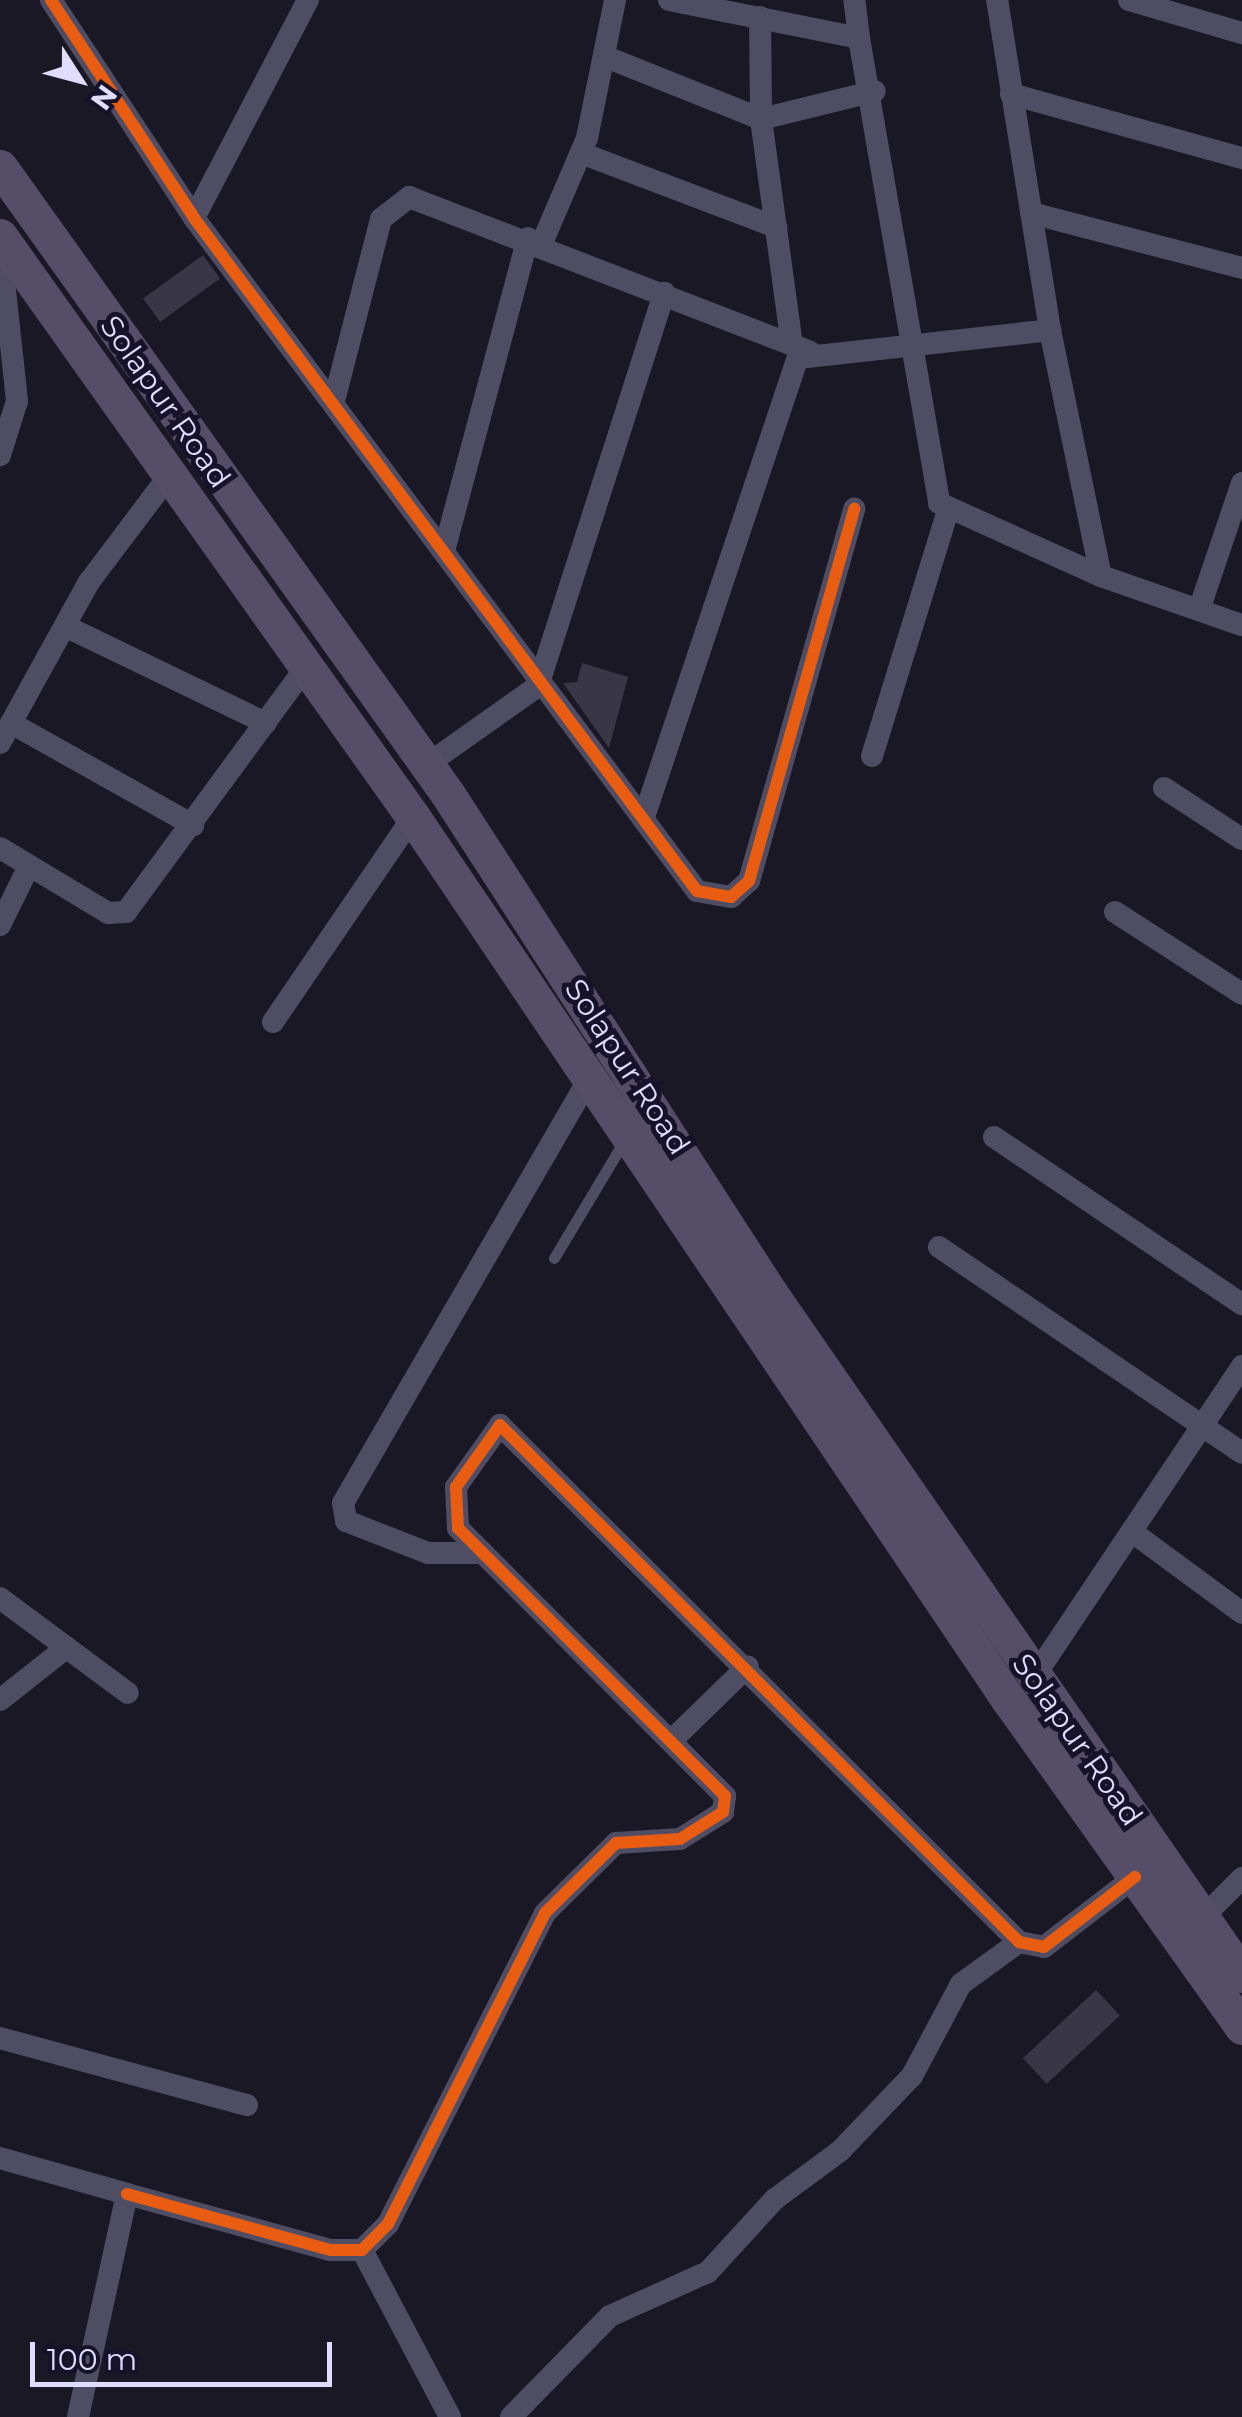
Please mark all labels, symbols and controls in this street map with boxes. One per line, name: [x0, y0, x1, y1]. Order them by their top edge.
north arrow: [30, 30, 130, 130]
text: N: [84, 78, 125, 117]
street label: Solapur Road: [92, 309, 238, 495]
street label: Solapur Road: [557, 973, 697, 1161]
street label: Solapur Road: [1004, 1647, 1150, 1833]
scale bar: [35, 2322, 338, 2384]
text: 100 m: [47, 2341, 137, 2378]

